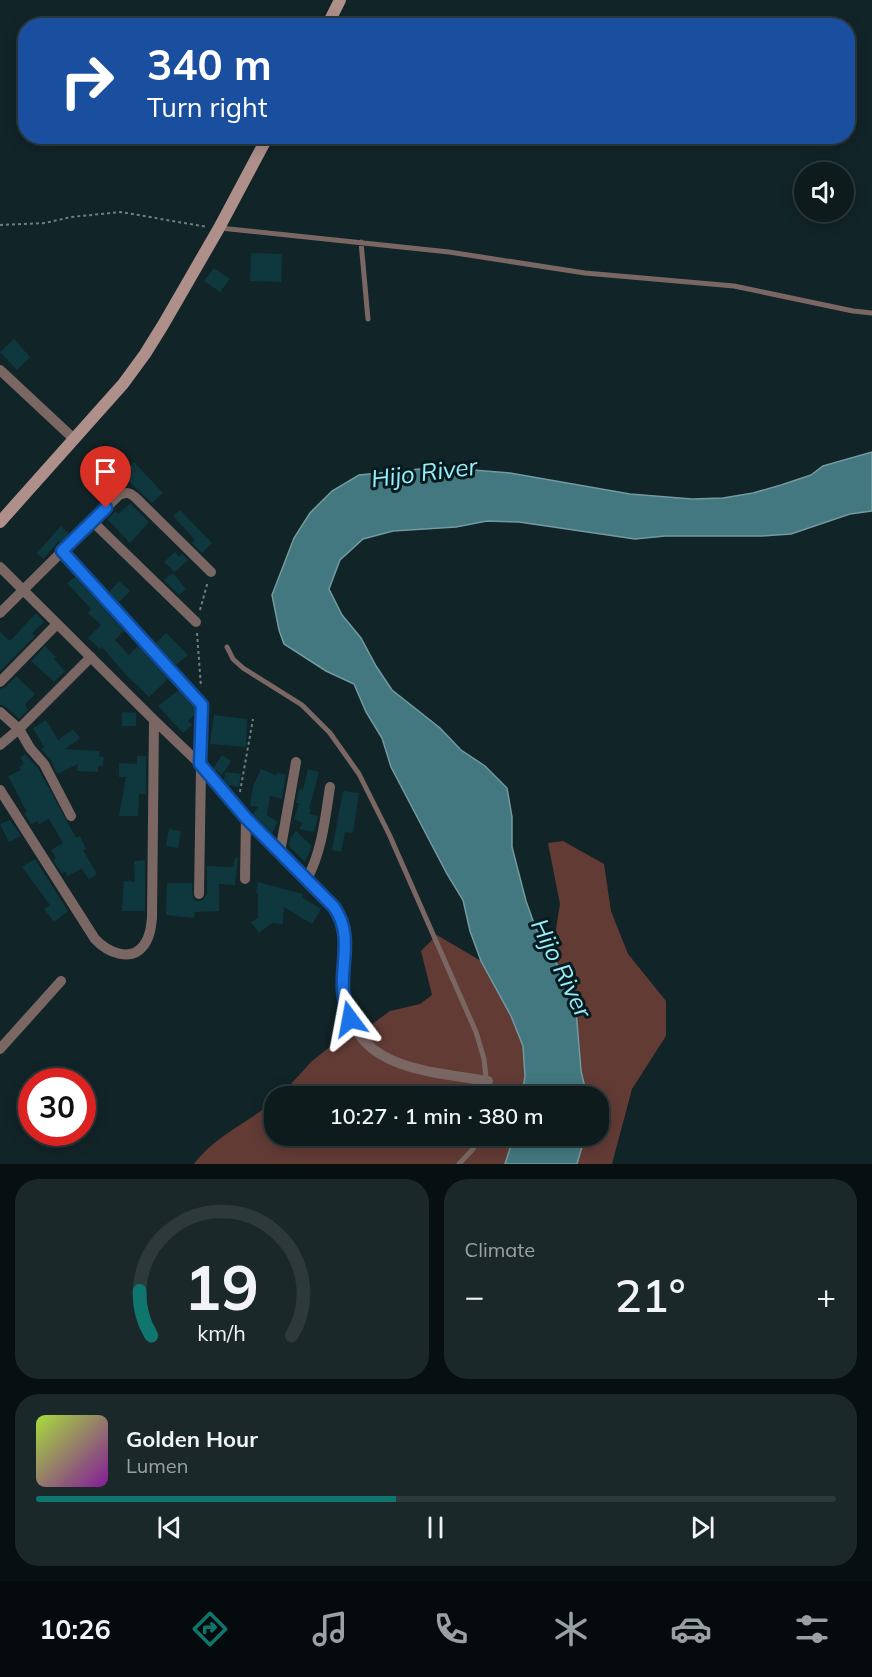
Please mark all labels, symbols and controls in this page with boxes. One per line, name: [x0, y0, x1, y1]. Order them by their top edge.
text: 340 m: [147, 38, 272, 91]
icon: right: [48, 42, 126, 120]
text: Turn right: [147, 90, 267, 124]
map controls: [794, 162, 854, 222]
button: sound: [794, 162, 854, 222]
pin: [80, 446, 131, 508]
water label: Hijo River: [369, 450, 480, 493]
icon: arrive: [89, 455, 122, 488]
water label: Hijo River: [525, 914, 599, 1024]
position arrow: [318, 987, 382, 1051]
speed limit sign: 30: [18, 1068, 96, 1146]
text: 10:27 · 1 min · 380 m: [329, 1102, 544, 1130]
text: Climate: [465, 1237, 535, 1262]
text: 19: [184, 1247, 259, 1326]
text: 21°: [615, 1267, 686, 1323]
text: −: [465, 1275, 484, 1316]
text: +: [816, 1275, 836, 1316]
text: km/h: [197, 1319, 246, 1346]
text: Golden Hour: [126, 1425, 258, 1453]
text: Lumen: [126, 1453, 188, 1478]
icon: previous: [153, 1511, 186, 1544]
icon: pause: [419, 1511, 452, 1544]
icon: next: [686, 1511, 719, 1544]
icon: directions: [189, 1608, 231, 1650]
icon: music: [309, 1608, 351, 1650]
icon: phone: [430, 1608, 472, 1650]
icon: climate: [550, 1608, 592, 1650]
icon: car: [670, 1608, 712, 1650]
icon: filters: [791, 1608, 833, 1650]
text: 10:26: [39, 1612, 111, 1646]

